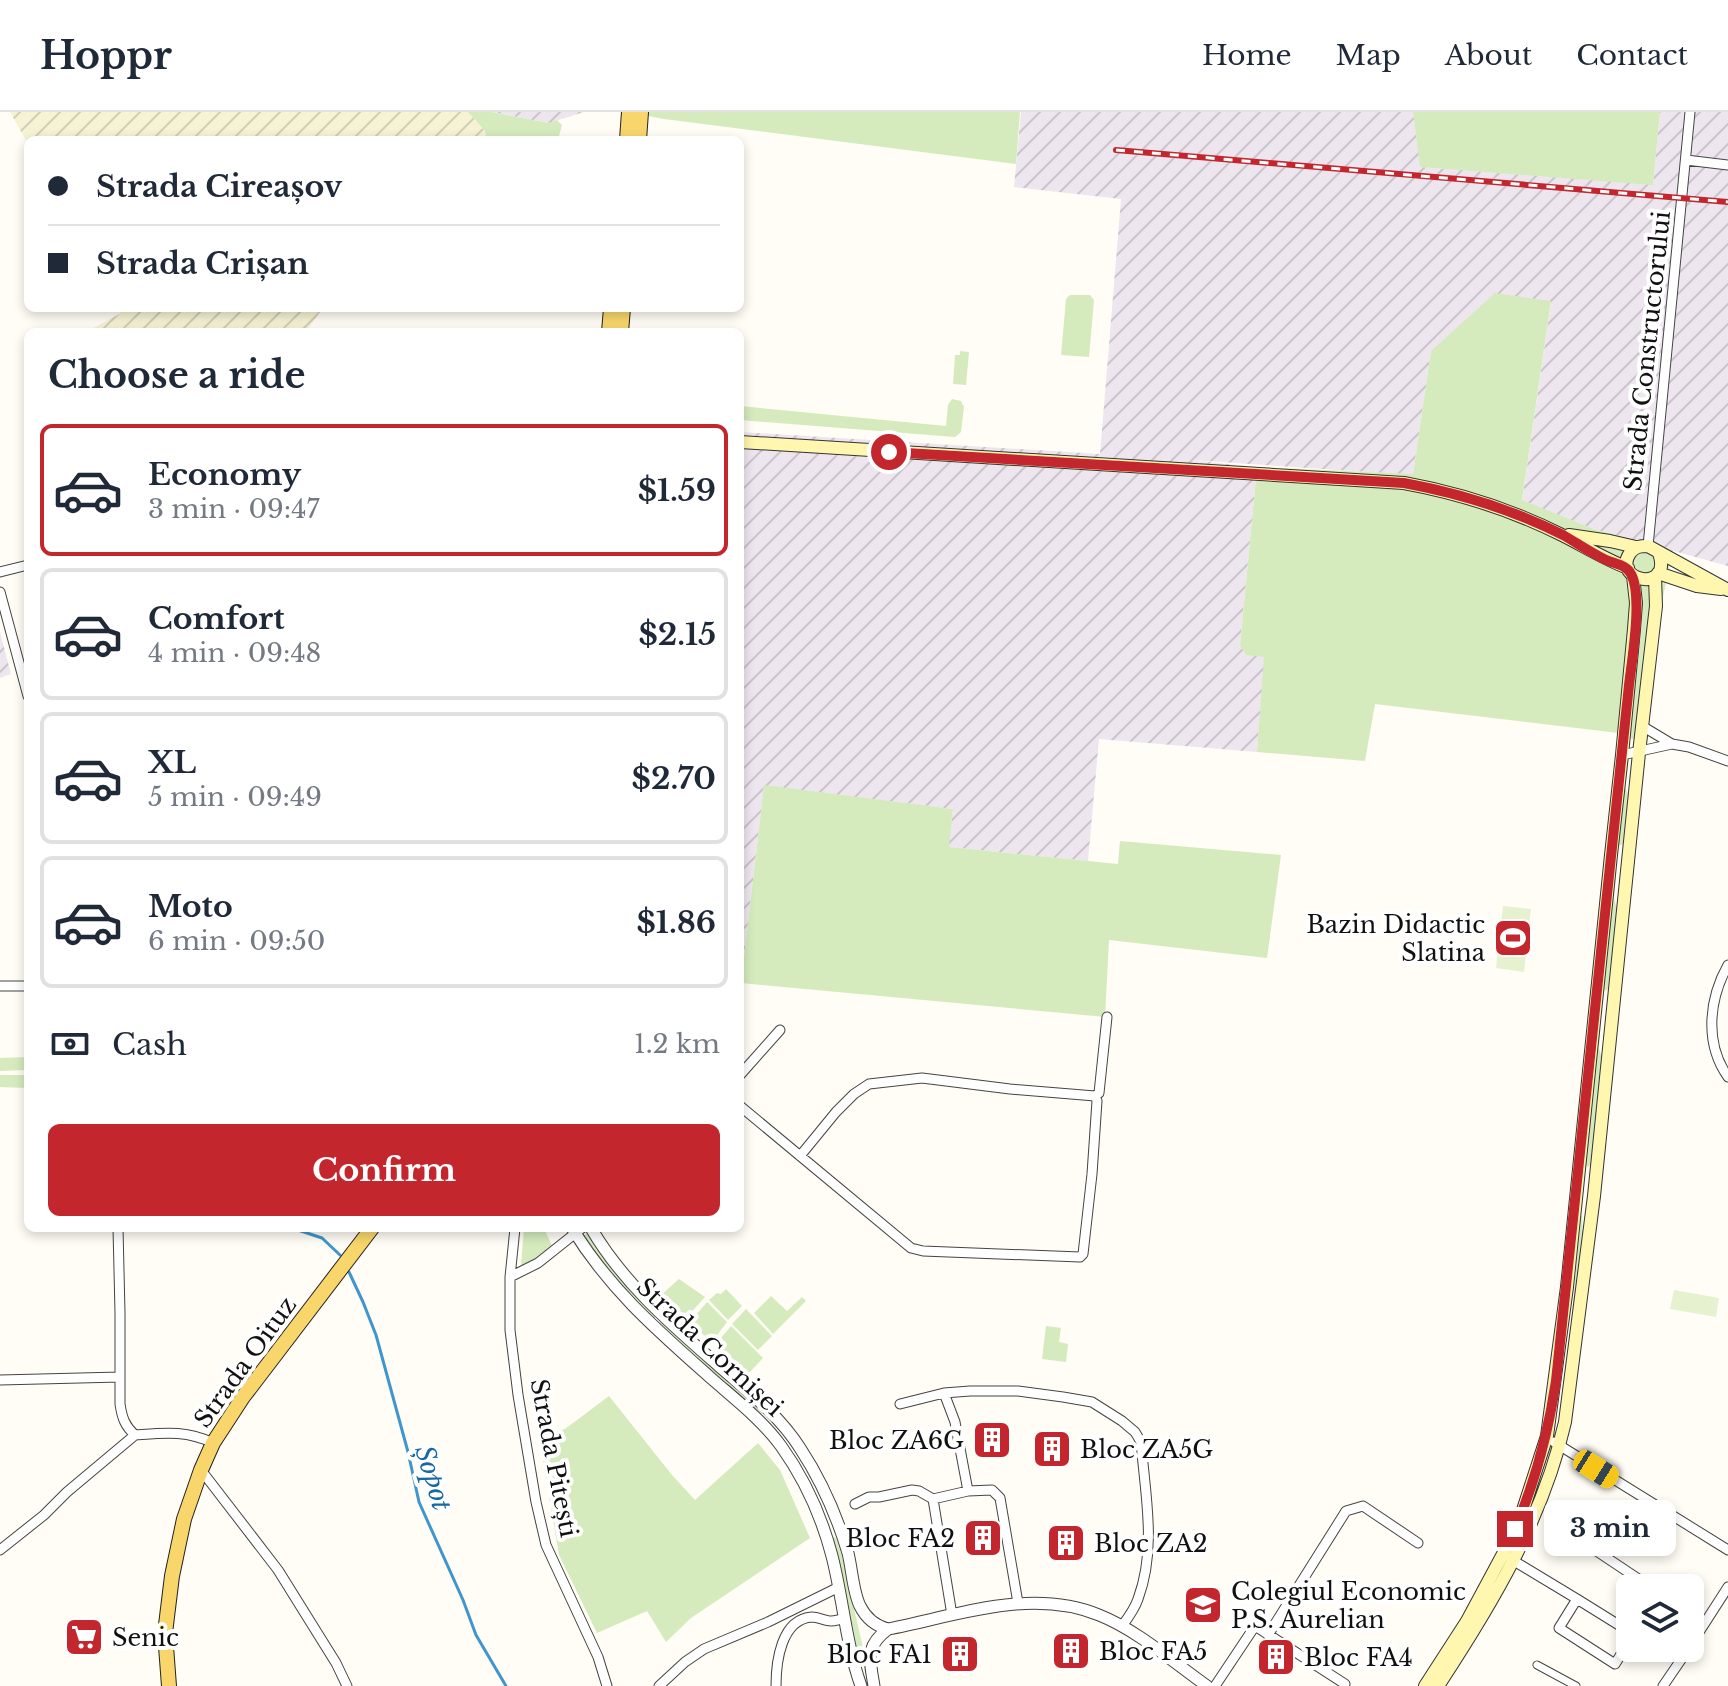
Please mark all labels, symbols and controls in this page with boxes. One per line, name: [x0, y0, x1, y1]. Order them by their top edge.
text: Hoppr: [40, 32, 172, 79]
text: Home: [1202, 38, 1292, 73]
text: Map: [1336, 38, 1401, 73]
text: About: [1445, 38, 1532, 73]
text: Contact: [1576, 38, 1688, 73]
text: Strada Cireașov: [96, 168, 342, 205]
street label: Strada Constructorului: [1618, 210, 1676, 492]
text: Strada Crișan: [96, 245, 309, 282]
text: Choose a ride: [48, 353, 305, 398]
route start: [871, 434, 907, 470]
icon: car: [52, 454, 124, 526]
text: Economy: [148, 456, 301, 493]
text: $1.59: [638, 472, 716, 509]
text: 3 min · 09:47: [148, 493, 319, 525]
icon: car: [52, 598, 124, 670]
text: Comfort: [148, 600, 285, 637]
text: $2.15: [638, 616, 716, 653]
text: 4 min · 09:48: [148, 637, 321, 669]
icon: car: [52, 742, 124, 814]
text: XL: [148, 744, 196, 781]
text: $2.70: [632, 760, 716, 797]
text: 5 min · 09:49: [148, 781, 322, 813]
icon: car: [52, 886, 124, 958]
text: Moto: [148, 888, 233, 925]
text: $1.86: [637, 904, 716, 941]
place label: Bazin Didactic Slatina: [1306, 910, 1486, 967]
sports icon: Bazin Didactic Slatina: [1492, 917, 1534, 959]
text: 6 min · 09:50: [148, 925, 325, 957]
icon: cash: [48, 1022, 92, 1066]
text: Cash: [112, 1026, 187, 1063]
text: 1.2 km: [634, 1028, 720, 1060]
button: Confirm: [48, 1124, 720, 1216]
street label: Strada Cornișei: [631, 1272, 789, 1422]
street label: Strada Oituz: [188, 1291, 302, 1433]
street label: Strada Pitești: [524, 1376, 584, 1540]
building icon: Bloc ZA6G: [971, 1419, 1013, 1461]
place label: Bloc ZA6G: [829, 1426, 964, 1455]
building icon: Bloc ZA5G: [1031, 1428, 1073, 1470]
place label: Bloc ZA5G: [1080, 1435, 1213, 1464]
water label: Șopot: [408, 1442, 458, 1515]
car: [1569, 1446, 1623, 1492]
callout: 3 min: [1543, 1501, 1675, 1557]
route end: [1497, 1511, 1533, 1547]
text: 3 min: [1570, 1512, 1650, 1544]
building icon: Bloc FA2: [962, 1517, 1004, 1559]
building icon: Bloc ZA2: [1045, 1522, 1087, 1564]
place label: Bloc FA2: [846, 1524, 955, 1553]
place label: Bloc ZA2: [1094, 1529, 1207, 1558]
map controls: [1616, 1574, 1704, 1662]
button: layers: [1616, 1574, 1704, 1662]
place label: Colegiul Economic P.S. Aurelian: [1231, 1577, 1466, 1634]
school or university icon: Colegiul Economic P.S. Aurelian: [1182, 1584, 1224, 1626]
supermarket icon: Senic: [63, 1616, 105, 1658]
place label: Senic: [112, 1623, 179, 1652]
building icon: Bloc FA5: [1050, 1630, 1092, 1672]
building icon: Bloc FA1: [939, 1633, 981, 1675]
building icon: Bloc FA4: [1255, 1636, 1297, 1678]
place label: Bloc FA5: [1099, 1637, 1207, 1666]
place label: Bloc FA1: [827, 1640, 932, 1669]
place label: Bloc FA4: [1304, 1643, 1413, 1672]

